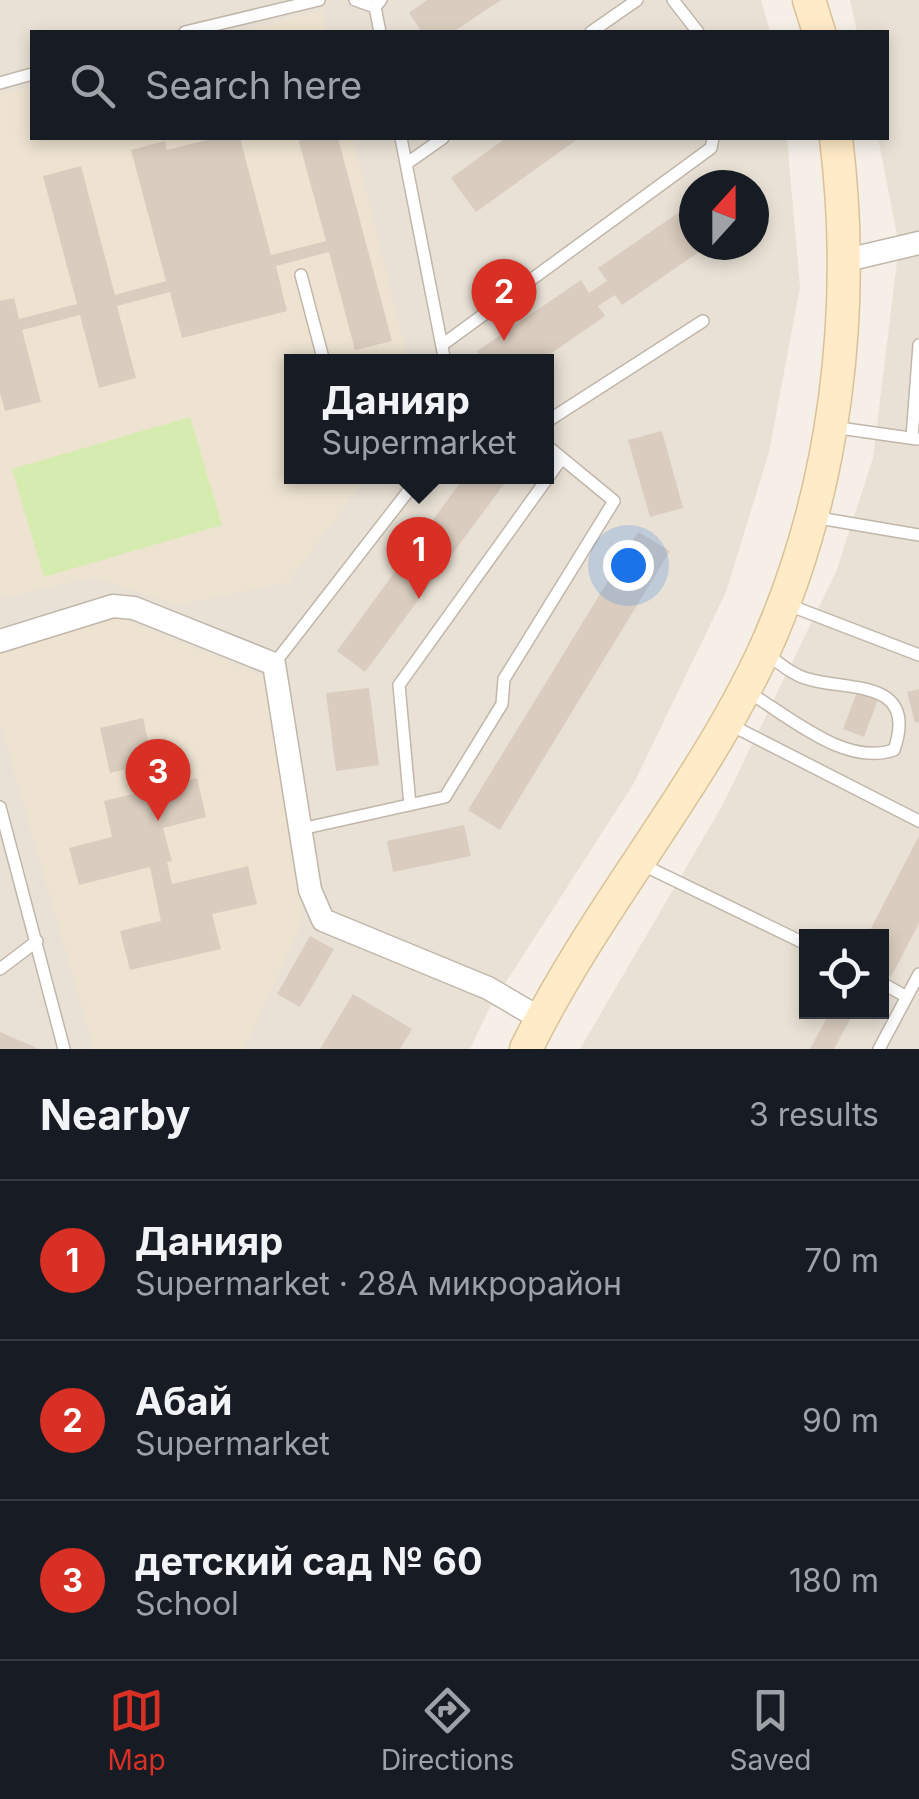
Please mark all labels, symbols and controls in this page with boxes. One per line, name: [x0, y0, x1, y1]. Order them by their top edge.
search box: [30, 30, 889, 140]
icon: search: [65, 58, 120, 113]
text: Search here: [145, 62, 362, 108]
north arrow: [679, 170, 769, 260]
pin: 2: [472, 258, 536, 341]
popup: [284, 354, 554, 484]
text: Данияр: [322, 377, 470, 423]
text: Supermarket: [322, 423, 516, 462]
pin: 1: [386, 516, 452, 599]
your location: [603, 540, 654, 591]
pin: 3: [126, 738, 190, 821]
map controls: [799, 929, 889, 1019]
button: locate: [799, 929, 889, 1019]
text: Nearby: [40, 1089, 191, 1140]
text: 3 results: [749, 1095, 879, 1134]
text: Данияр: [135, 1218, 283, 1264]
text: 1: [66, 1241, 79, 1280]
text: 70 m: [804, 1241, 879, 1280]
text: Supermarket · 28А микрорайон: [135, 1264, 622, 1303]
text: Абай: [135, 1378, 232, 1424]
text: 2: [62, 1401, 83, 1440]
text: 90 m: [802, 1401, 879, 1440]
text: Supermarket: [135, 1424, 330, 1463]
text: детский сад № 60: [135, 1538, 483, 1584]
text: 3: [62, 1561, 83, 1600]
text: 180 m: [789, 1561, 879, 1600]
text: School: [135, 1584, 239, 1623]
tab: Map: [108, 1683, 166, 1777]
tab: Directions: [381, 1683, 514, 1777]
tab: Saved: [729, 1683, 811, 1777]

